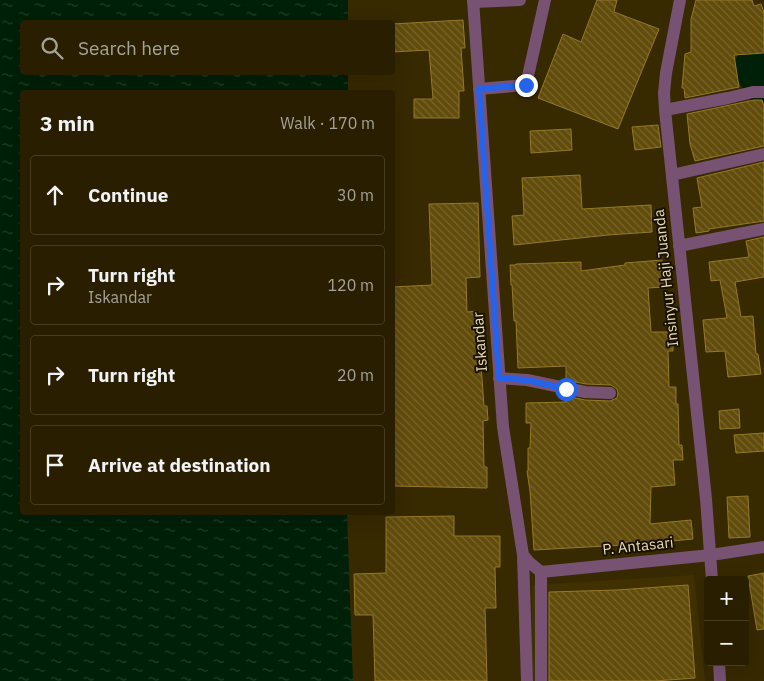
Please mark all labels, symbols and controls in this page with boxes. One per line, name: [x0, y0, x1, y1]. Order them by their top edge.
search box: [20, 20, 395, 75]
icon: search: [38, 34, 66, 62]
text: Search here: [78, 36, 180, 60]
route end: [515, 74, 538, 97]
text: 3 min: [40, 109, 95, 137]
text: Walk · 170 m: [280, 113, 375, 133]
icon: ahead: [41, 181, 69, 209]
text: Continue: [88, 183, 168, 207]
text: 30 m: [337, 185, 374, 205]
street label: Insinyur Haji Juanda: [649, 208, 682, 348]
text: Turn right: [88, 263, 175, 287]
icon: right: [41, 271, 69, 299]
text: 120 m: [327, 275, 374, 295]
text: Iskandar: [88, 287, 152, 307]
street label: Iskandar: [468, 311, 491, 373]
icon: right: [41, 361, 69, 389]
text: Turn right: [88, 363, 175, 387]
text: 20 m: [337, 365, 374, 385]
route start: [555, 378, 578, 401]
icon: arrive: [41, 451, 69, 479]
text: Arrive at destination: [88, 453, 271, 477]
street label: P. Antasari: [602, 532, 674, 559]
map controls: [704, 576, 749, 666]
button: +: [704, 576, 749, 621]
button: −: [704, 621, 749, 666]

